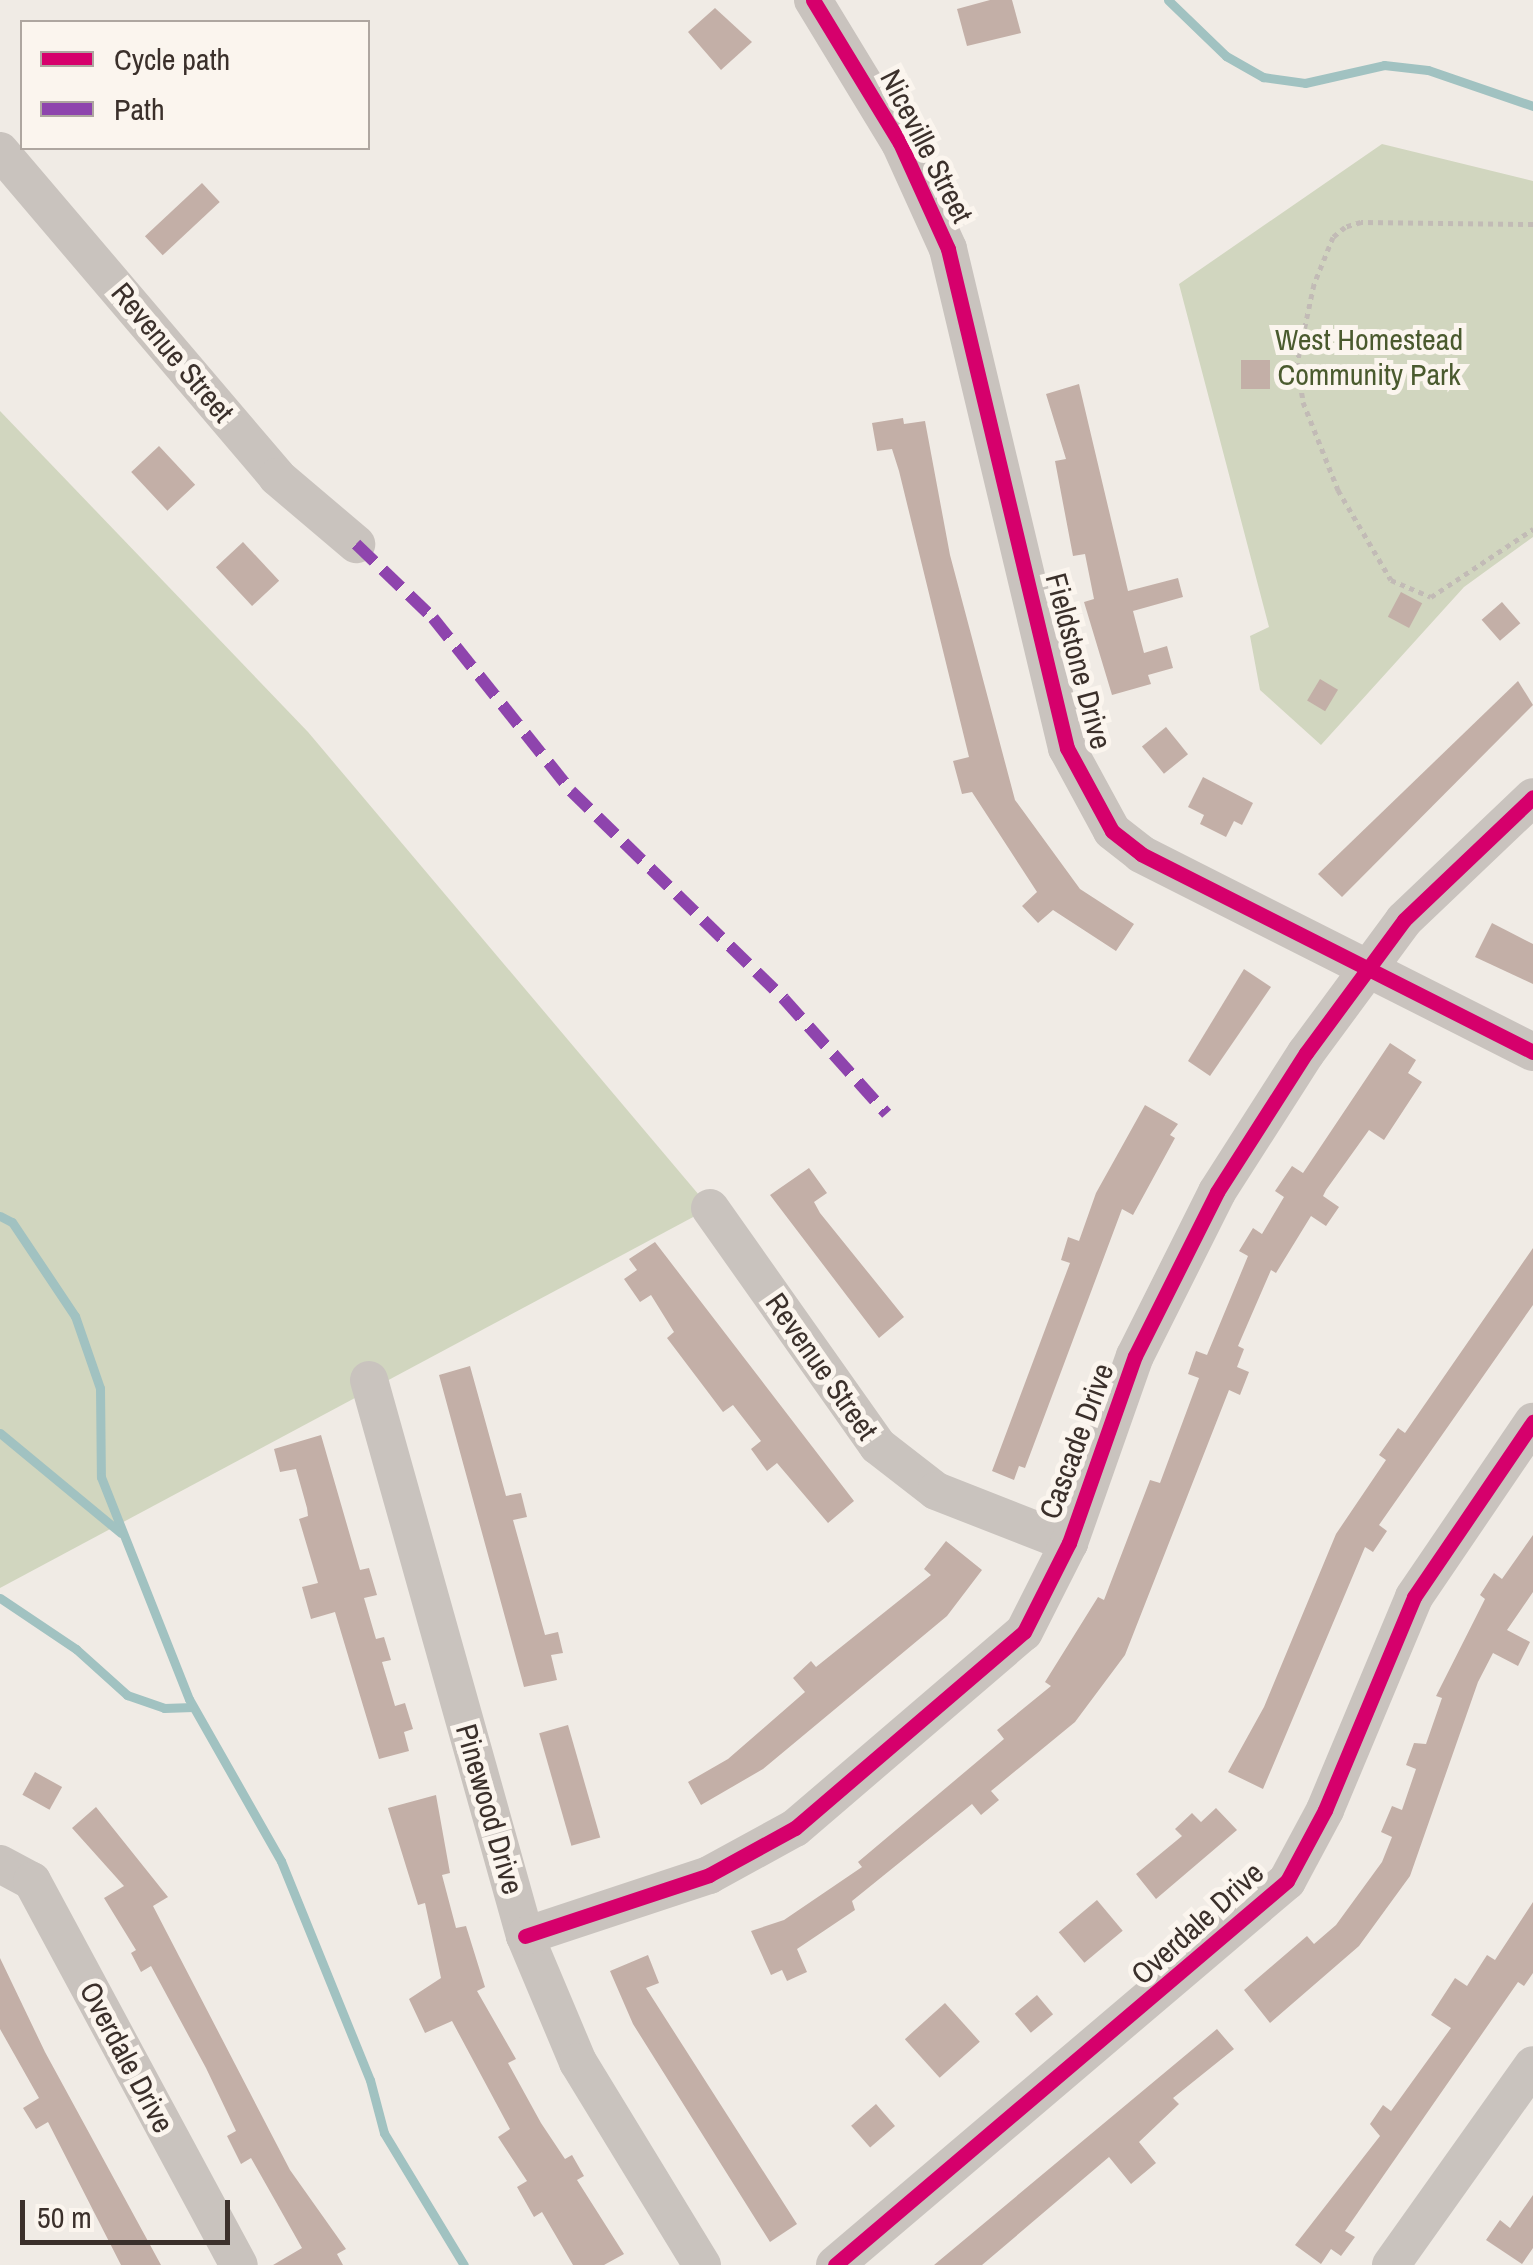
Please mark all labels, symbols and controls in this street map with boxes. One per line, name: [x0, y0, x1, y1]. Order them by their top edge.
legend: [20, 20, 370, 150]
text: Cycle path: [114, 39, 230, 79]
street label: Niceville Street: [873, 64, 981, 228]
text: Path: [114, 89, 165, 129]
street label: Revenue Street: [104, 275, 242, 429]
park label: West Homestead Community Park: [1275, 321, 1463, 392]
street label: Fieldstone Drive: [1038, 569, 1120, 753]
street label: Revenue Street: [758, 1286, 886, 1446]
street label: Cascade Drive: [1031, 1358, 1121, 1524]
street label: Pinewood Drive: [449, 1720, 531, 1898]
street label: Overdale Drive: [1123, 1854, 1271, 1992]
street label: Overdale Drive: [72, 1976, 182, 2138]
scale bar: [25, 2180, 235, 2242]
text: 50 m: [37, 2197, 92, 2237]

